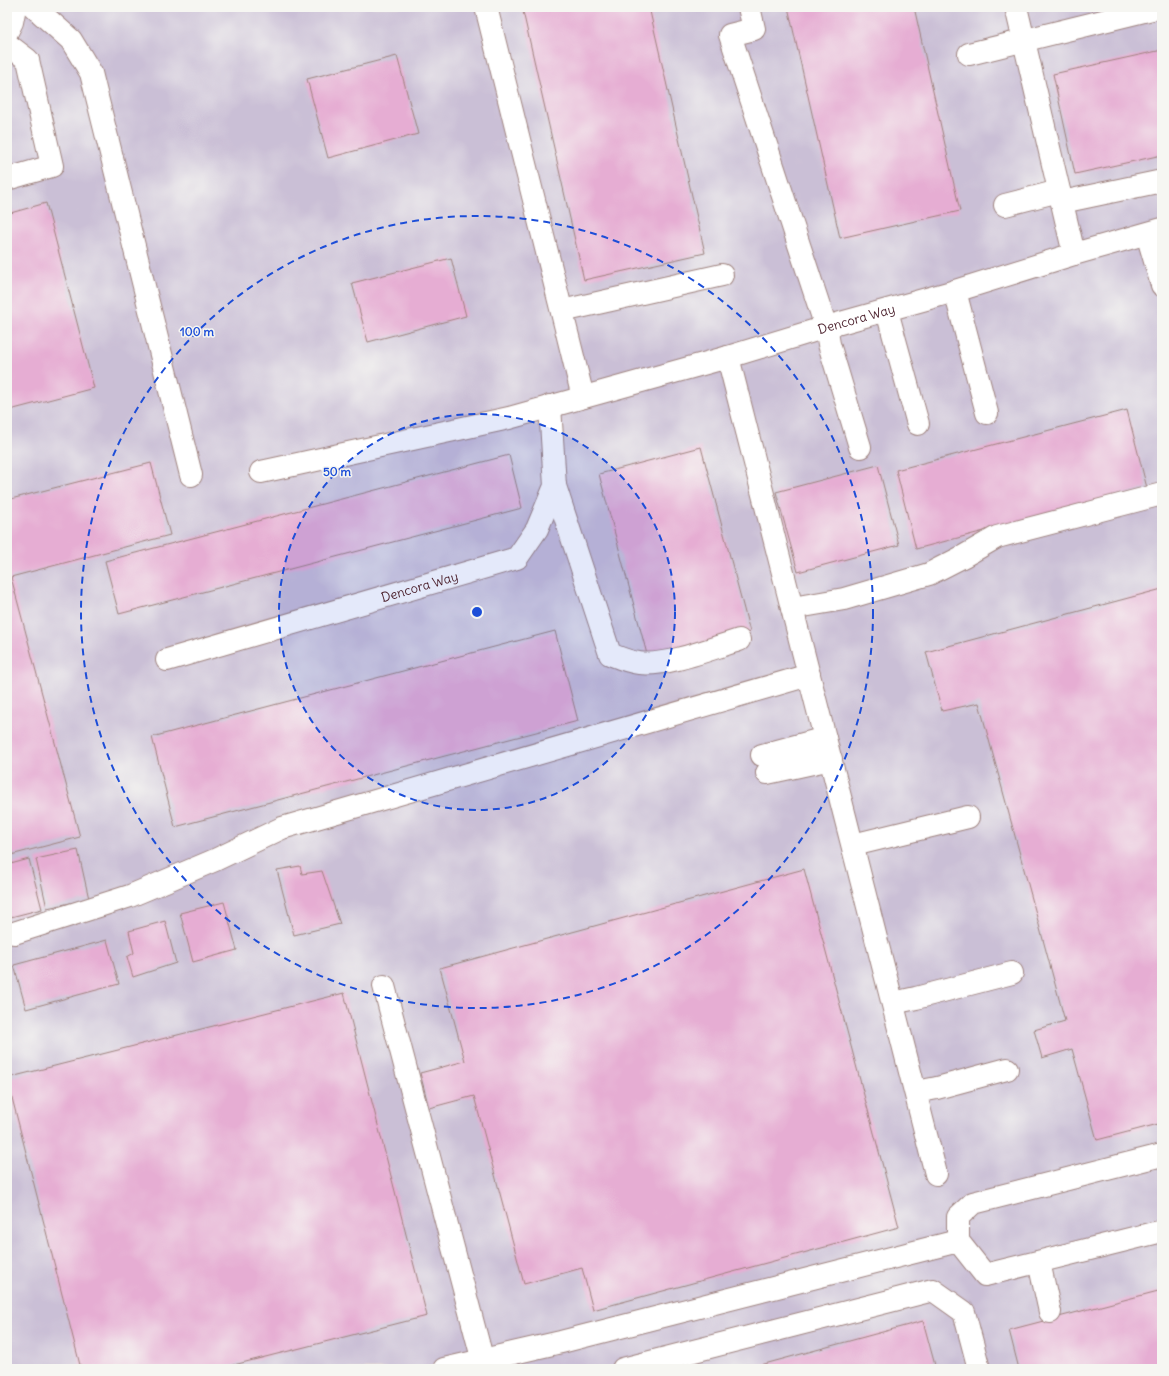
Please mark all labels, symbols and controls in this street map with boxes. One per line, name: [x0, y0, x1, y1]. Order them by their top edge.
street label: Dencora Way: [816, 300, 897, 338]
text: 100 m: [180, 324, 214, 339]
text: 50 m: [323, 464, 352, 479]
street label: Dencora Way: [379, 568, 460, 606]
centre of rings: [470, 605, 484, 619]

